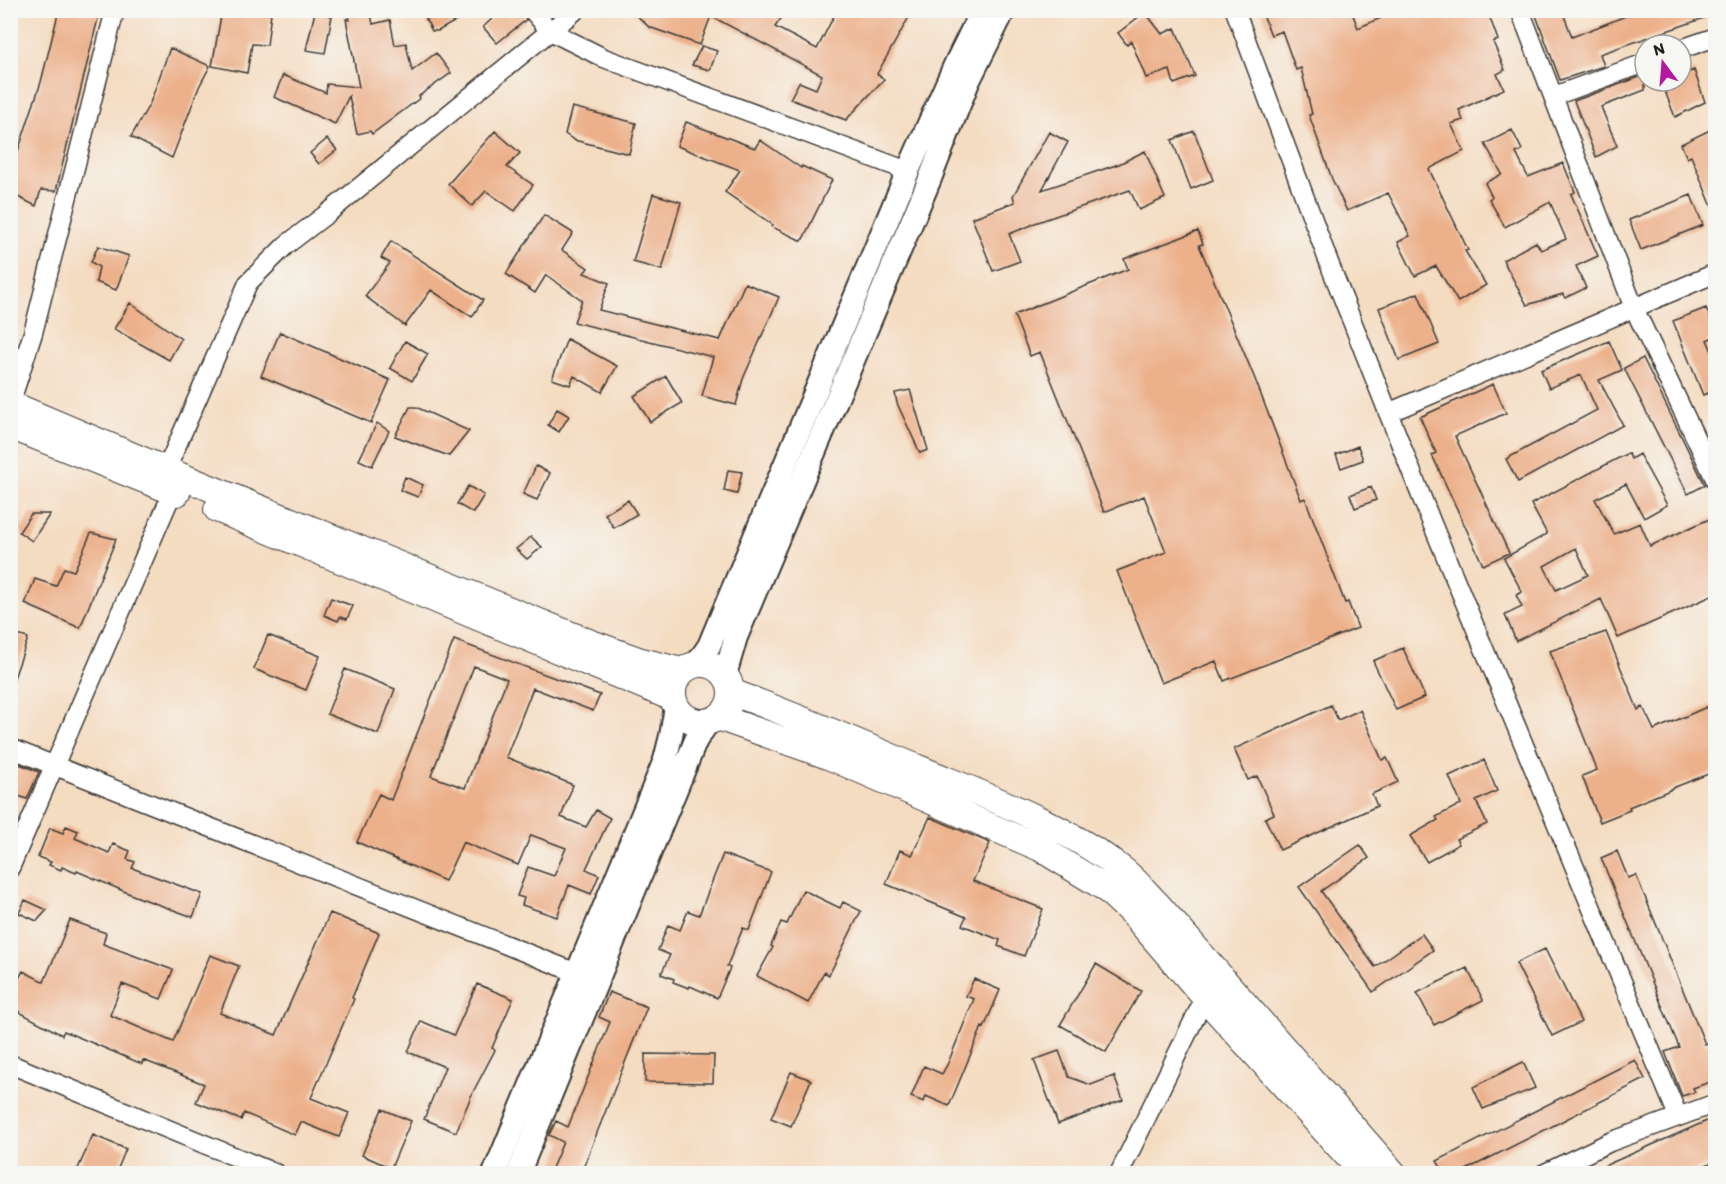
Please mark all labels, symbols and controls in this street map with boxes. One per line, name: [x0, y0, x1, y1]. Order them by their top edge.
north arrow: [1633, 33, 1693, 93]
text: N: [1651, 38, 1667, 60]

